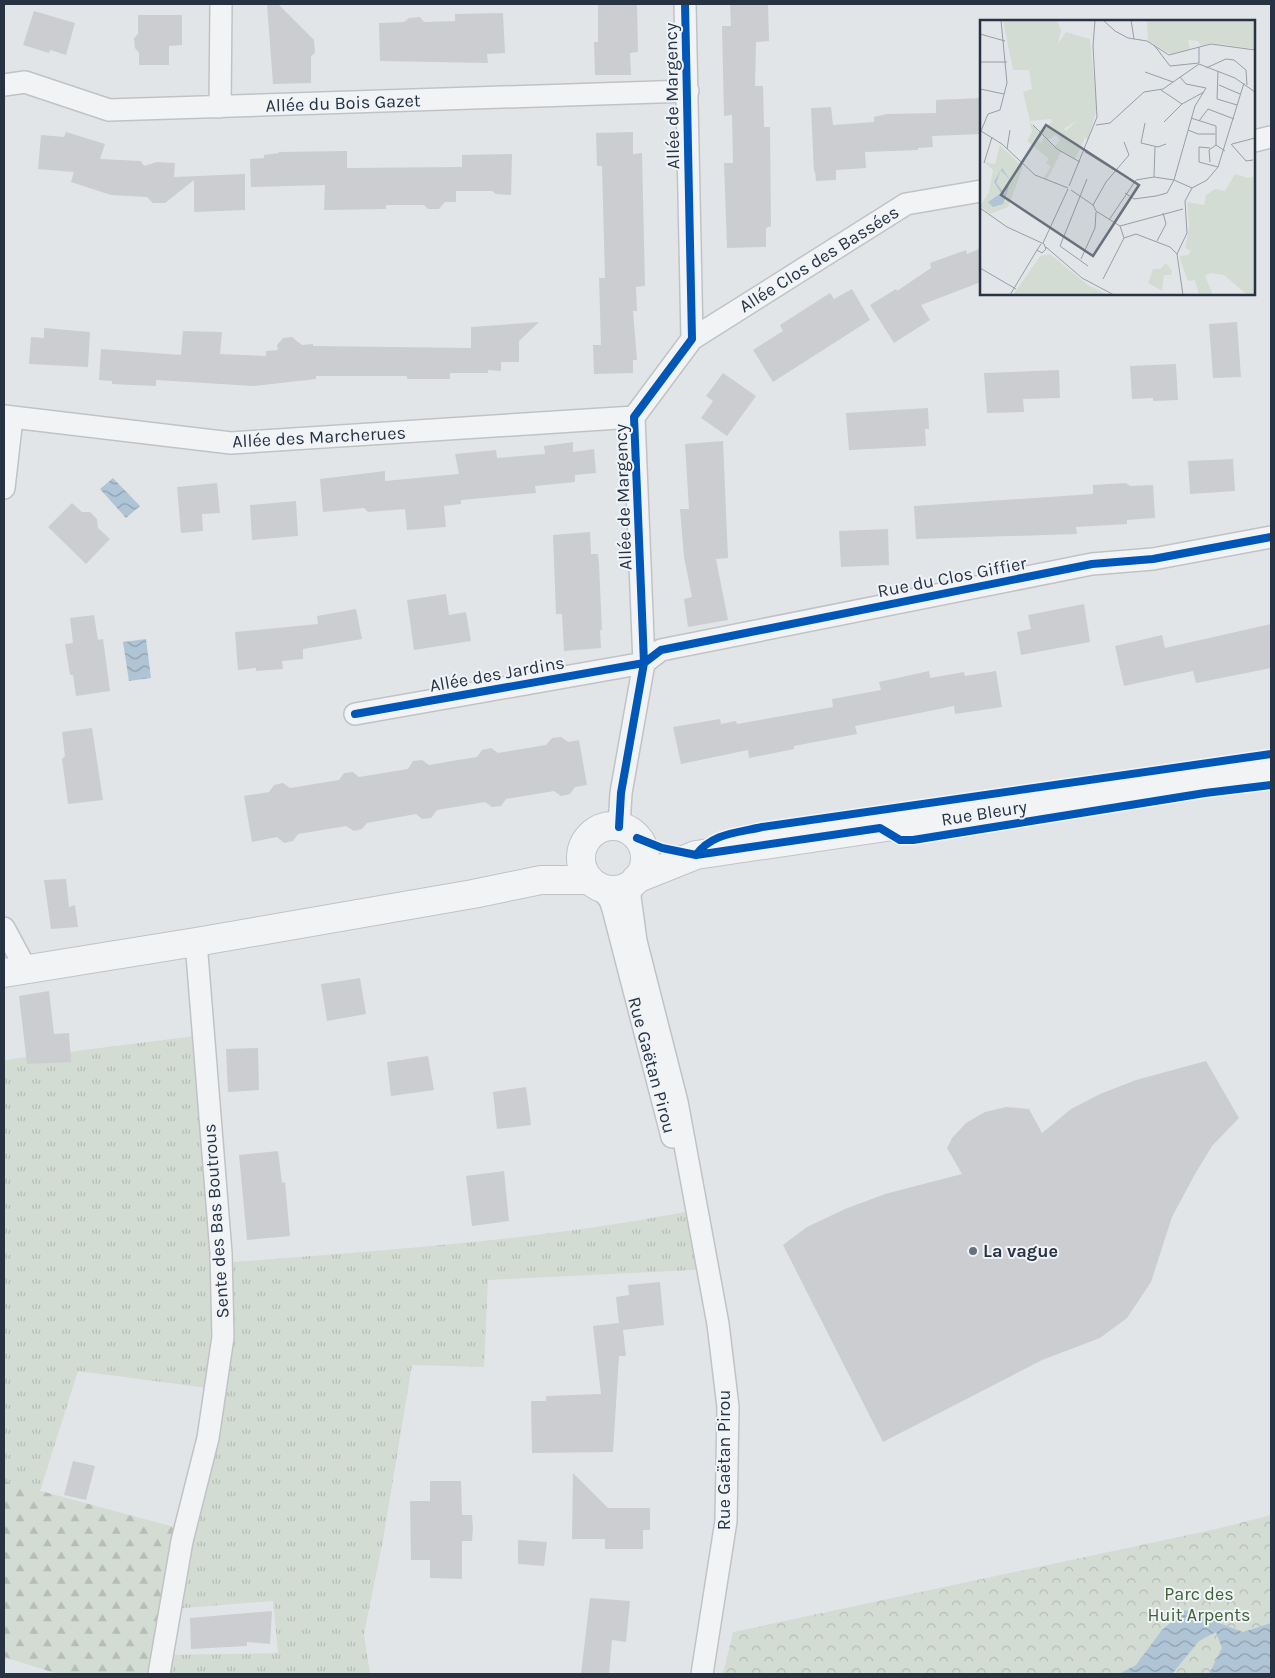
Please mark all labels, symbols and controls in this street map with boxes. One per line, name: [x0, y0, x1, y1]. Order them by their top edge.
inset map: [980, 20, 1255, 295]
street label: Allée de Margency: [660, 22, 684, 170]
street label: Allée du Bois Gazet: [265, 89, 421, 117]
street label: Allée Clos des Bassées: [735, 201, 903, 317]
street label: Allée des Marcherues: [232, 421, 406, 453]
street label: Allée de Margency: [609, 423, 637, 571]
street label: Rue du Clos Giffier: [876, 552, 1029, 602]
street label: Allée des Jardins: [428, 651, 566, 697]
street label: Rue Bleury: [939, 795, 1029, 831]
street label: Rue Gaëtan Pirou: [623, 994, 681, 1136]
street label: Sente des Bas Boutrous: [198, 1123, 234, 1319]
place label: La vague: [983, 1240, 1058, 1262]
marker: La vague: [967, 1245, 979, 1257]
street label: Rue Gaëtan Pirou: [713, 1390, 735, 1530]
park label: Parc des Huit Arpents: [1147, 1583, 1251, 1626]

